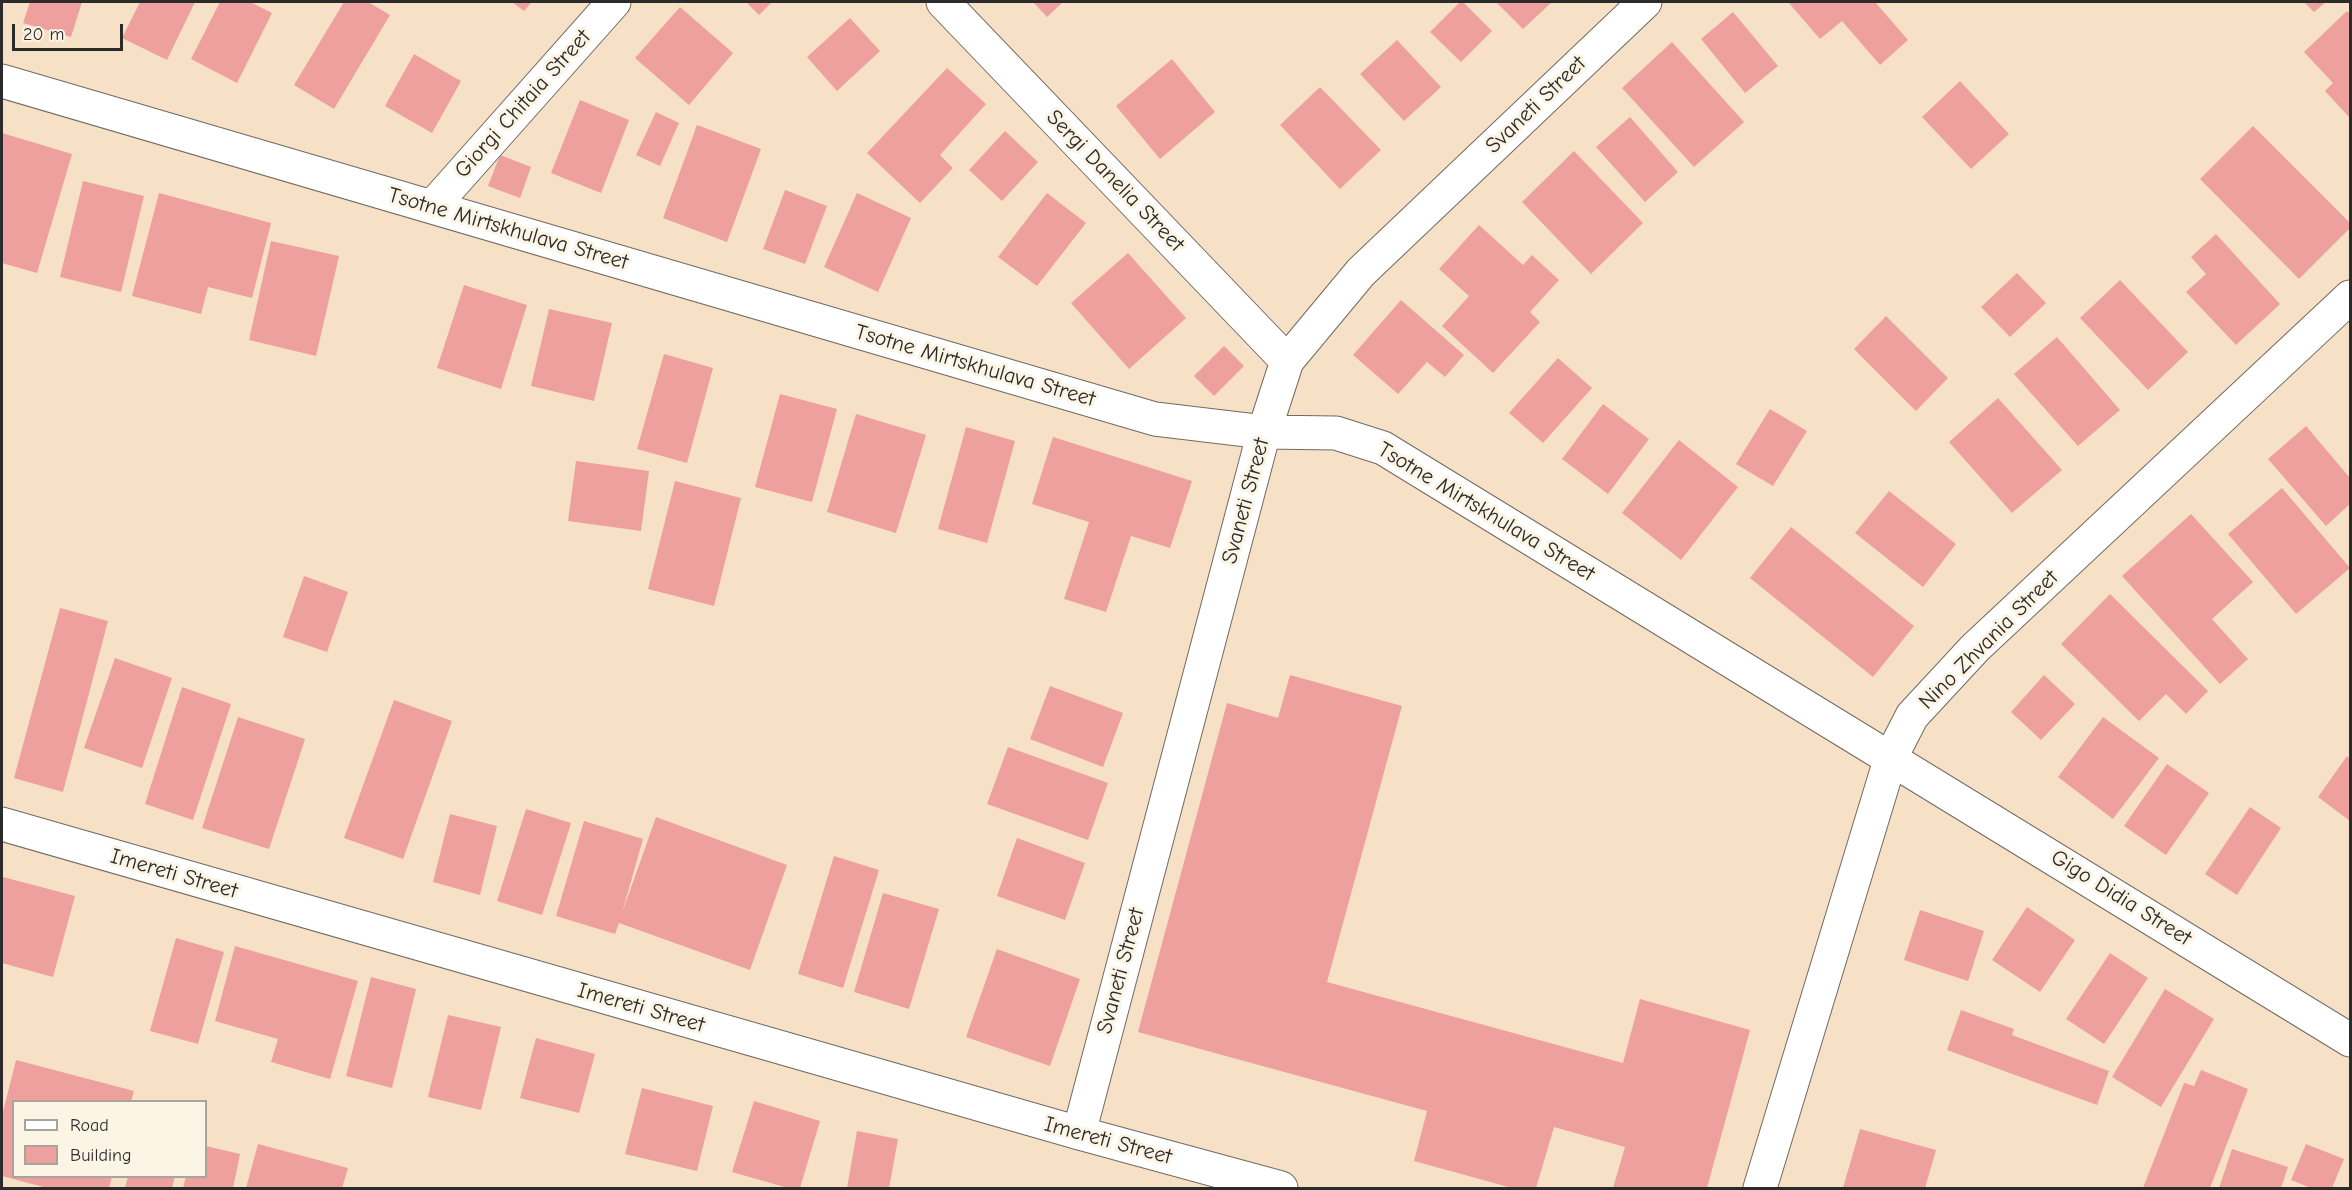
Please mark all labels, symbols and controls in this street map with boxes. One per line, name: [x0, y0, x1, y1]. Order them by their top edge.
scale bar: [15, 12, 126, 50]
text: 20 m: [23, 24, 64, 45]
street label: Giorgi Chitaia Street: [449, 24, 597, 184]
street label: Svaneti Street: [1480, 51, 1592, 159]
street label: Sergi Danelia Street: [1040, 104, 1190, 258]
street label: Tsotne Mirtskhulava Street: [385, 182, 631, 276]
street label: Tsotne Mirtskhulava Street: [852, 319, 1098, 413]
street label: Svaneti Street: [1217, 435, 1275, 567]
street label: Tsotne Mirtskhulava Street: [1373, 437, 1599, 587]
street label: Nino Zhvania Street: [1914, 565, 2064, 715]
street label: Imereti Street: [107, 843, 241, 905]
street label: Gigo Didia Street: [2046, 844, 2196, 952]
street label: Svaneti Street: [1092, 905, 1150, 1037]
street label: Imereti Street: [574, 977, 708, 1039]
legend: [12, 1100, 207, 1178]
street label: Imereti Street: [1041, 1111, 1175, 1171]
text: Road: [70, 1115, 109, 1136]
text: Building: [70, 1145, 132, 1166]

